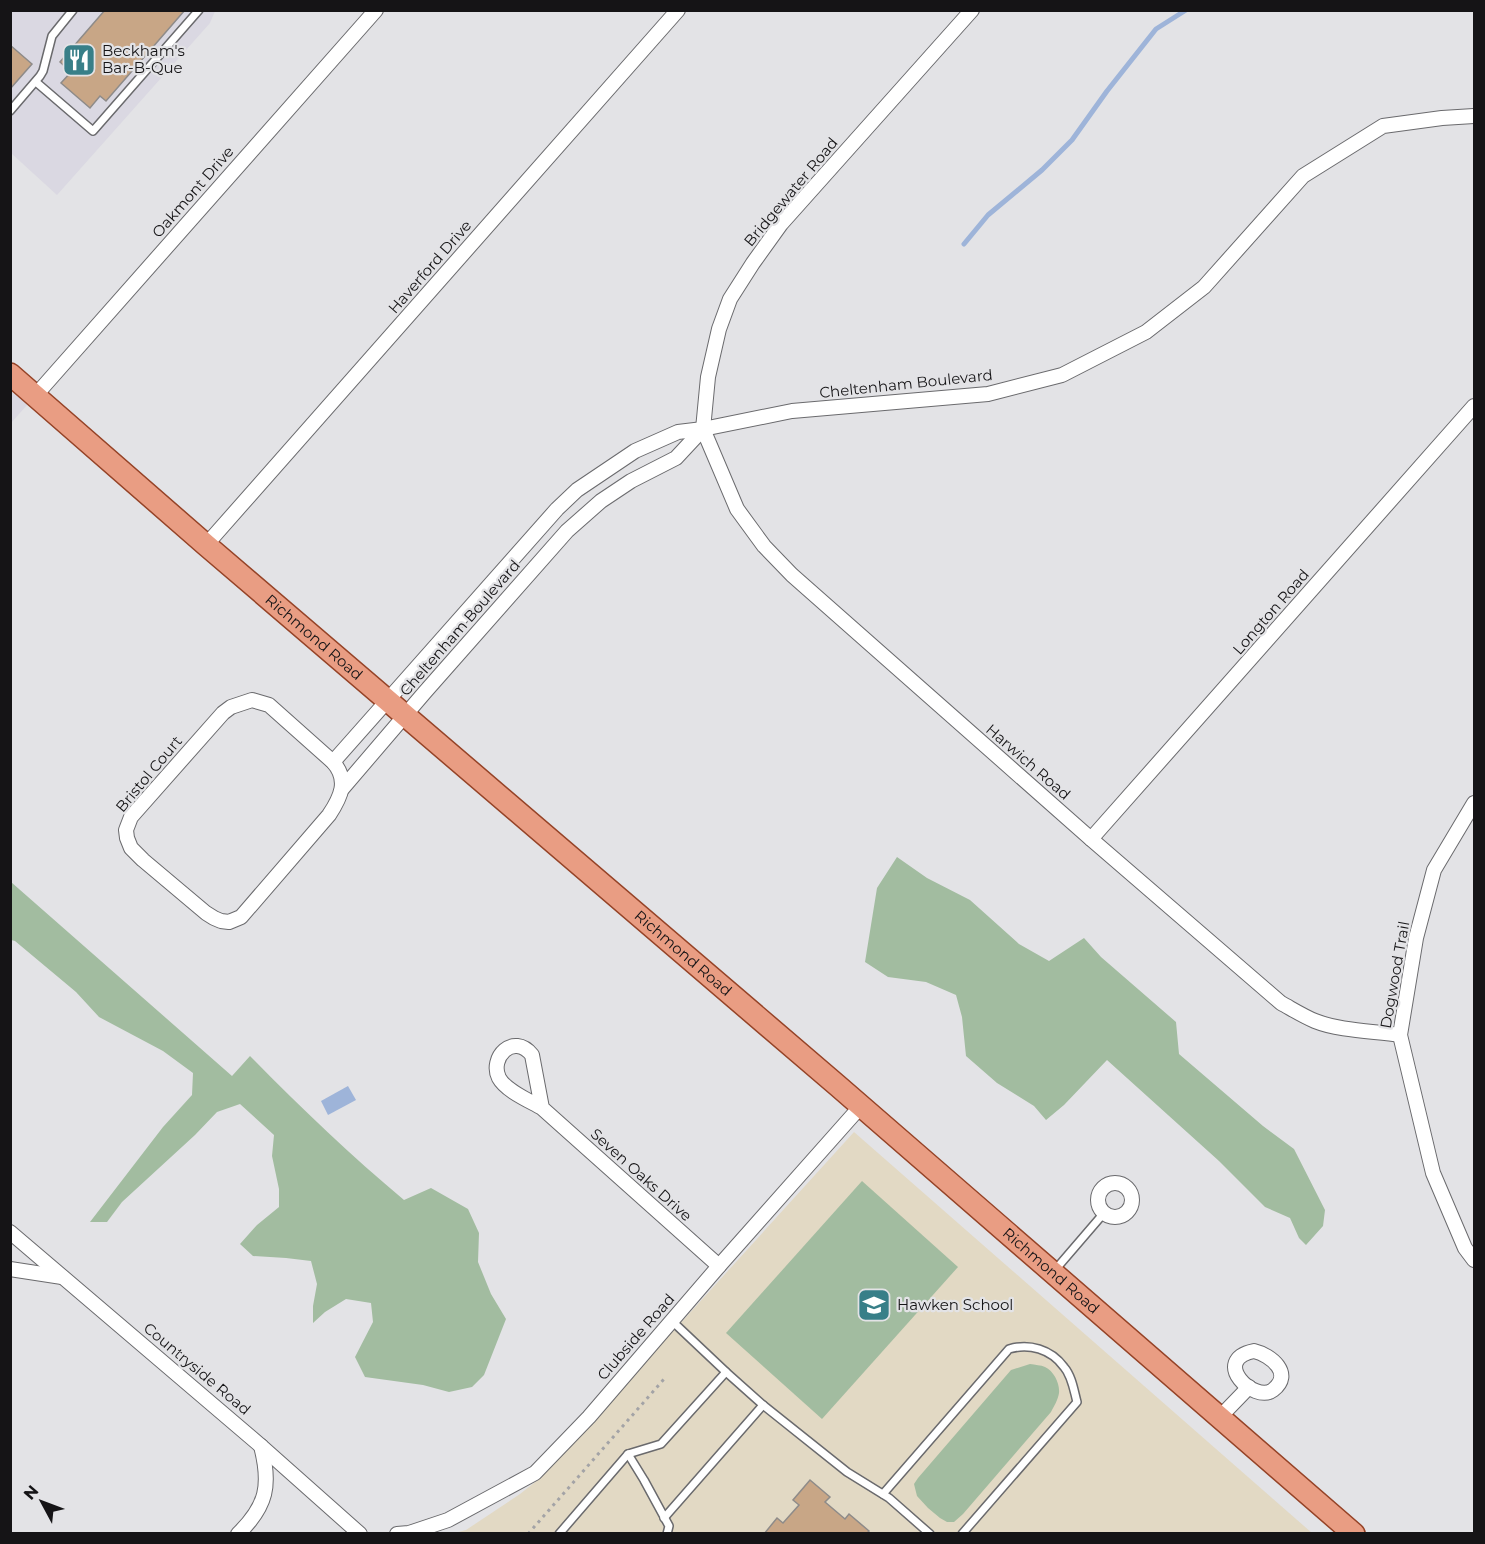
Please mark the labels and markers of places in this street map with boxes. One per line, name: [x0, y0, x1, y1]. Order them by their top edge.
place label: Beckham's Bar-B-Que: [102, 41, 185, 77]
restaurant icon: Beckham's Bar-B-Que: [61, 42, 97, 78]
school or university icon: Hawken School: [856, 1287, 892, 1323]
place label: Hawken School: [897, 1295, 1013, 1314]

